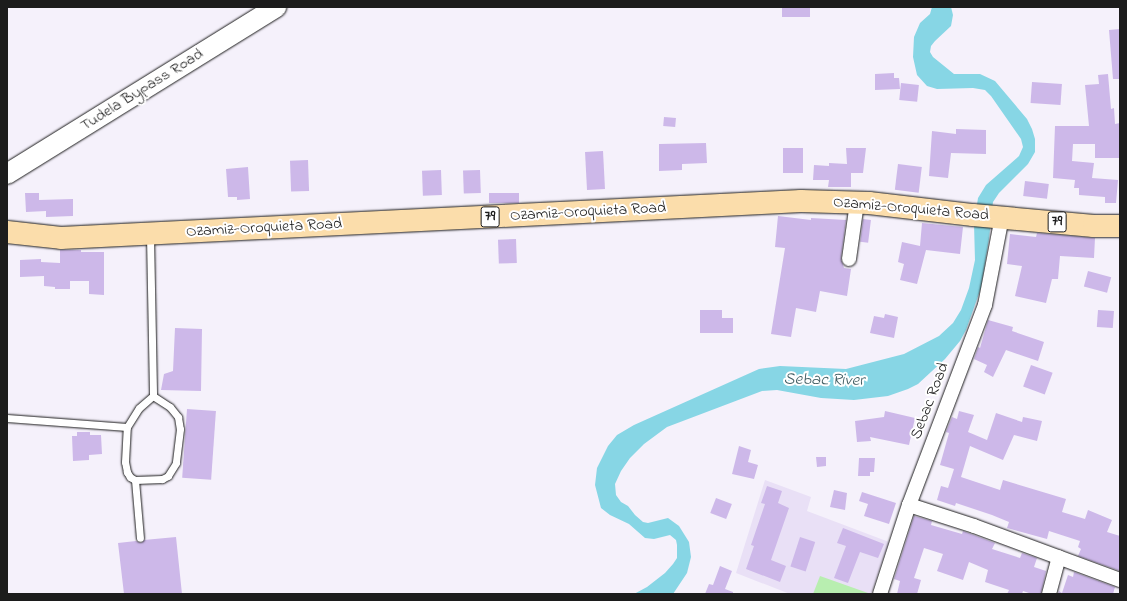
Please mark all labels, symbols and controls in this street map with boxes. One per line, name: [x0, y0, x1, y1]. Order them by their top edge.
street label: Tudela Bypass Road: [77, 45, 207, 135]
street label: Ozamiz-Oroquieta Road: [832, 193, 990, 225]
street label: Ozamiz-Oroquieta Road: [509, 198, 667, 226]
road number: 79: [480, 204, 500, 230]
road number: 79: [1047, 209, 1067, 235]
street label: Ozamiz-Oroquieta Road: [185, 214, 343, 242]
street label: Sebac Road: [907, 360, 953, 442]
water label: Sebac River: [783, 369, 865, 391]

